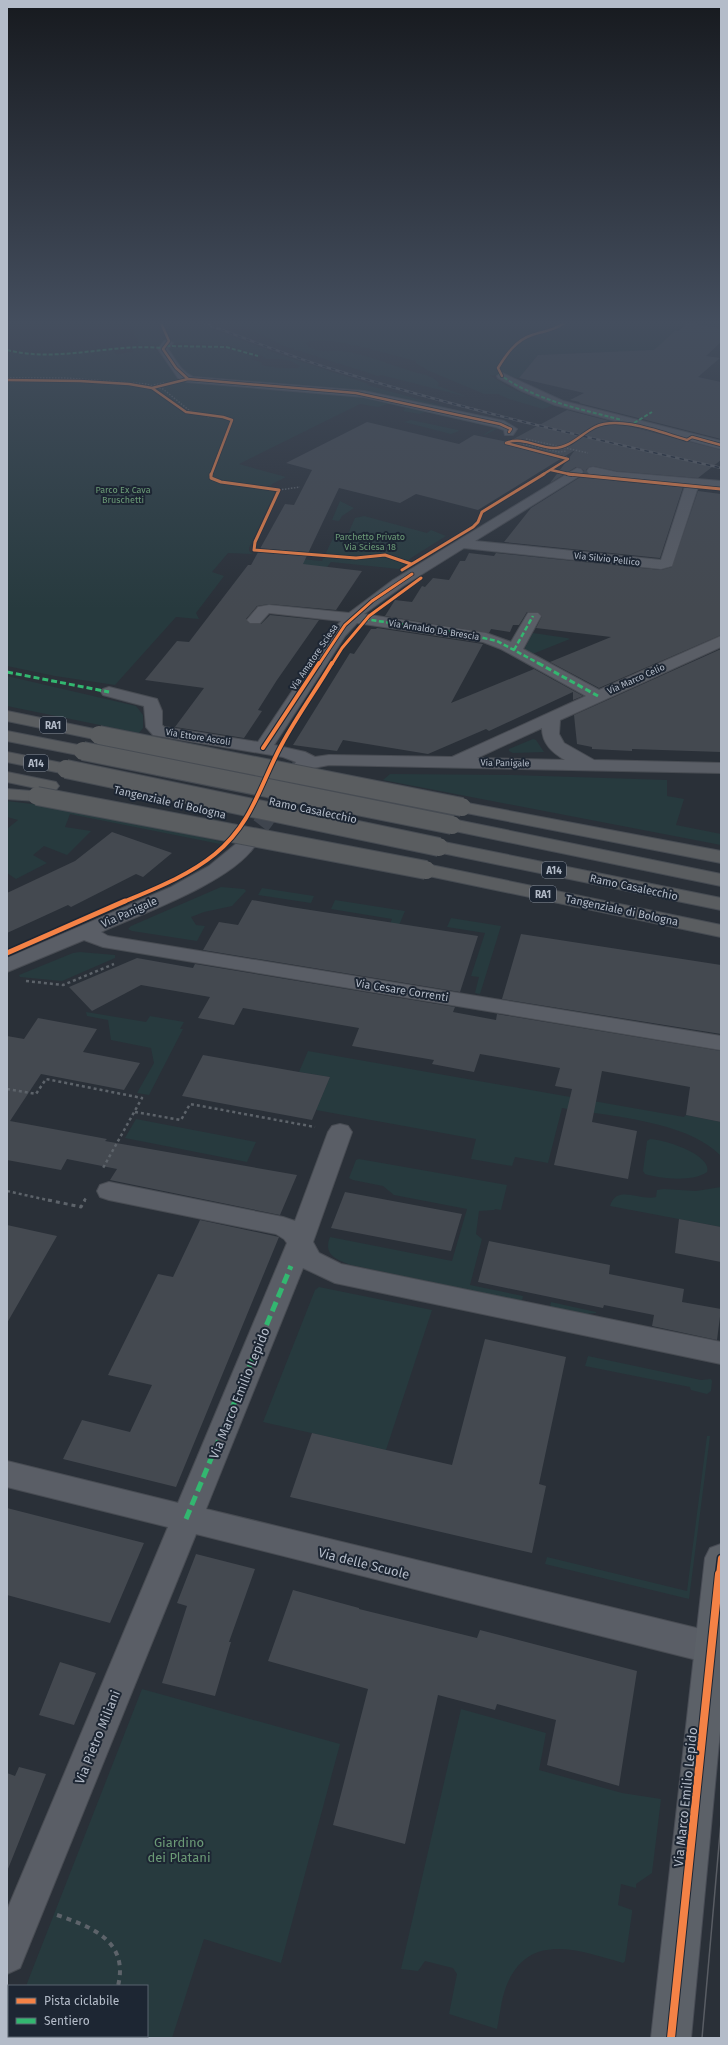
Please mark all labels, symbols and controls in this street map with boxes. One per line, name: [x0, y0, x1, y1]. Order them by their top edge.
park label: Parco Ex Cava Bruschetti: [95, 485, 151, 505]
park label: Parchetto Privato Via Sciesa 18: [335, 532, 405, 552]
street label: Via Silvio Pellico: [573, 551, 641, 567]
street label: Via Arnaldo Da Brescia: [388, 618, 480, 642]
street label: Via Amatore Sciesa: [288, 622, 340, 692]
street label: Via Marco Celio: [606, 662, 666, 696]
road number: RA1: [40, 717, 66, 733]
street label: Via Ettore Ascoli: [165, 727, 231, 747]
road number: A14: [24, 755, 48, 771]
street label: Via Panigale: [480, 758, 530, 768]
street label: Tangenziale di Bologna: [112, 783, 227, 822]
street label: Ramo Casalecchio: [268, 795, 358, 826]
road number: A14: [542, 862, 566, 878]
street label: Ramo Casalecchio: [589, 872, 679, 903]
road number: RA1: [530, 886, 556, 902]
street label: Tangenziale di Bologna: [564, 892, 679, 929]
street label: Via Panigale: [99, 894, 159, 931]
street label: Via Cesare Correnti: [355, 977, 449, 1004]
street label: Via Marco Emilio Lepido: [206, 1325, 273, 1461]
street label: Via delle Scuole: [317, 1545, 411, 1582]
street label: Via Pietro Miliani: [72, 1688, 123, 1786]
street label: Via Marco Emilio Lepido: [671, 1726, 700, 1868]
park label: Giardino dei Platani: [147, 1835, 211, 1865]
legend: [8, 1985, 148, 2037]
text: Pista ciclabile: [44, 1994, 119, 2008]
text: Sentiero: [44, 2014, 90, 2028]

